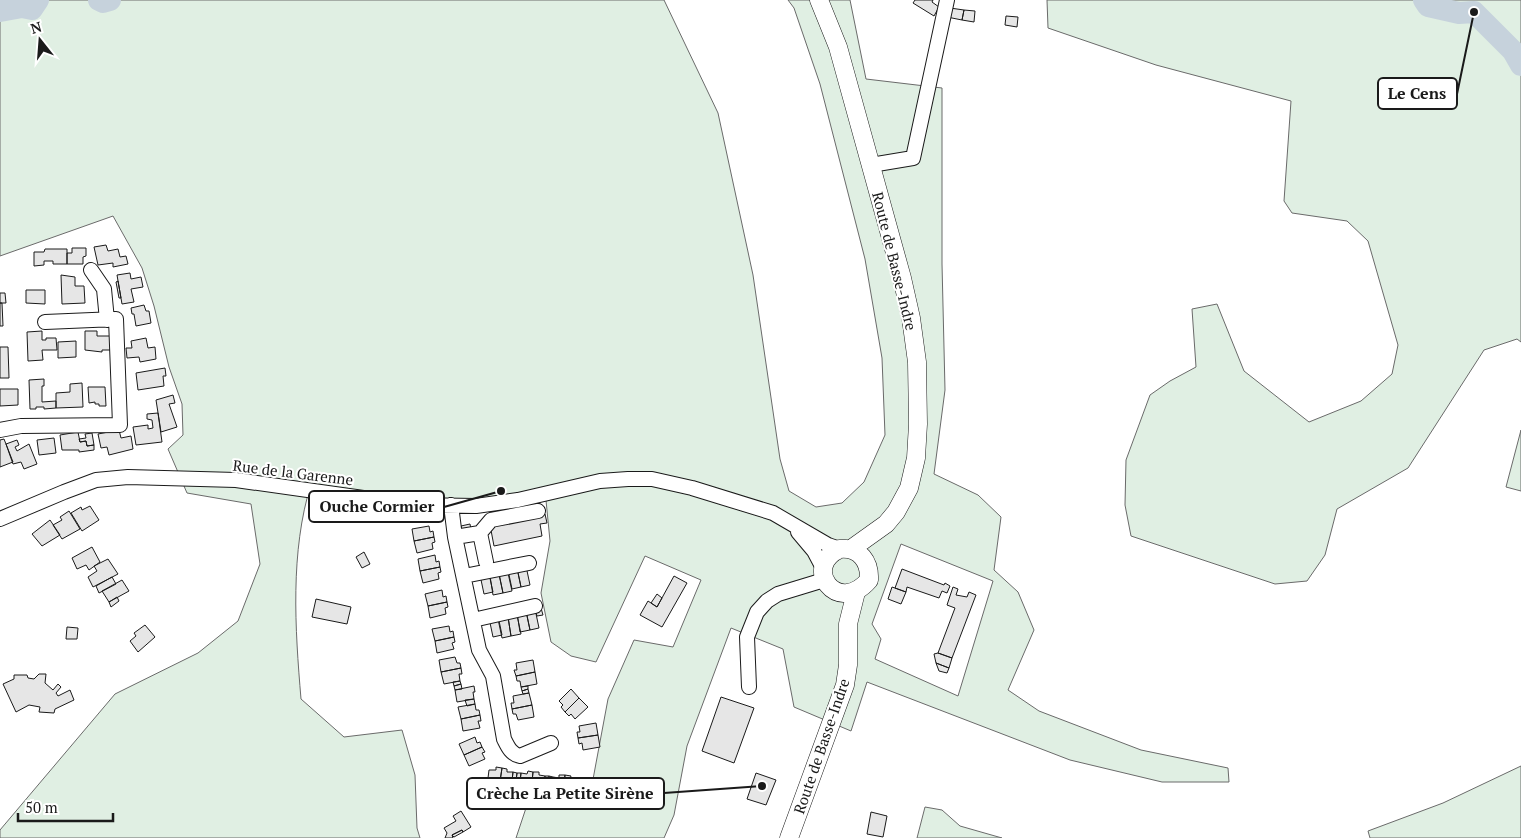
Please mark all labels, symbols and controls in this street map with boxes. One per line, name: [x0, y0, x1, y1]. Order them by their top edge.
north arrow: [15, 15, 65, 65]
text: N: [28, 16, 44, 38]
callout: Le Cens: [1378, 78, 1457, 109]
text: Le Cens: [1388, 82, 1446, 104]
street label: Route de Basse-Indre: [868, 190, 922, 332]
street label: Rue de la Garenne: [232, 455, 354, 489]
callout: Ouche Cormier: [309, 491, 444, 522]
text: Ouche Cormier: [320, 495, 435, 517]
street label: Route de Basse-Indre: [788, 676, 854, 816]
callout: Crèche La Petite Sirène: [467, 778, 664, 809]
text: Crèche La Petite Sirène: [476, 782, 654, 804]
scale bar: [18, 790, 112, 822]
text: 50 m: [25, 797, 58, 817]

